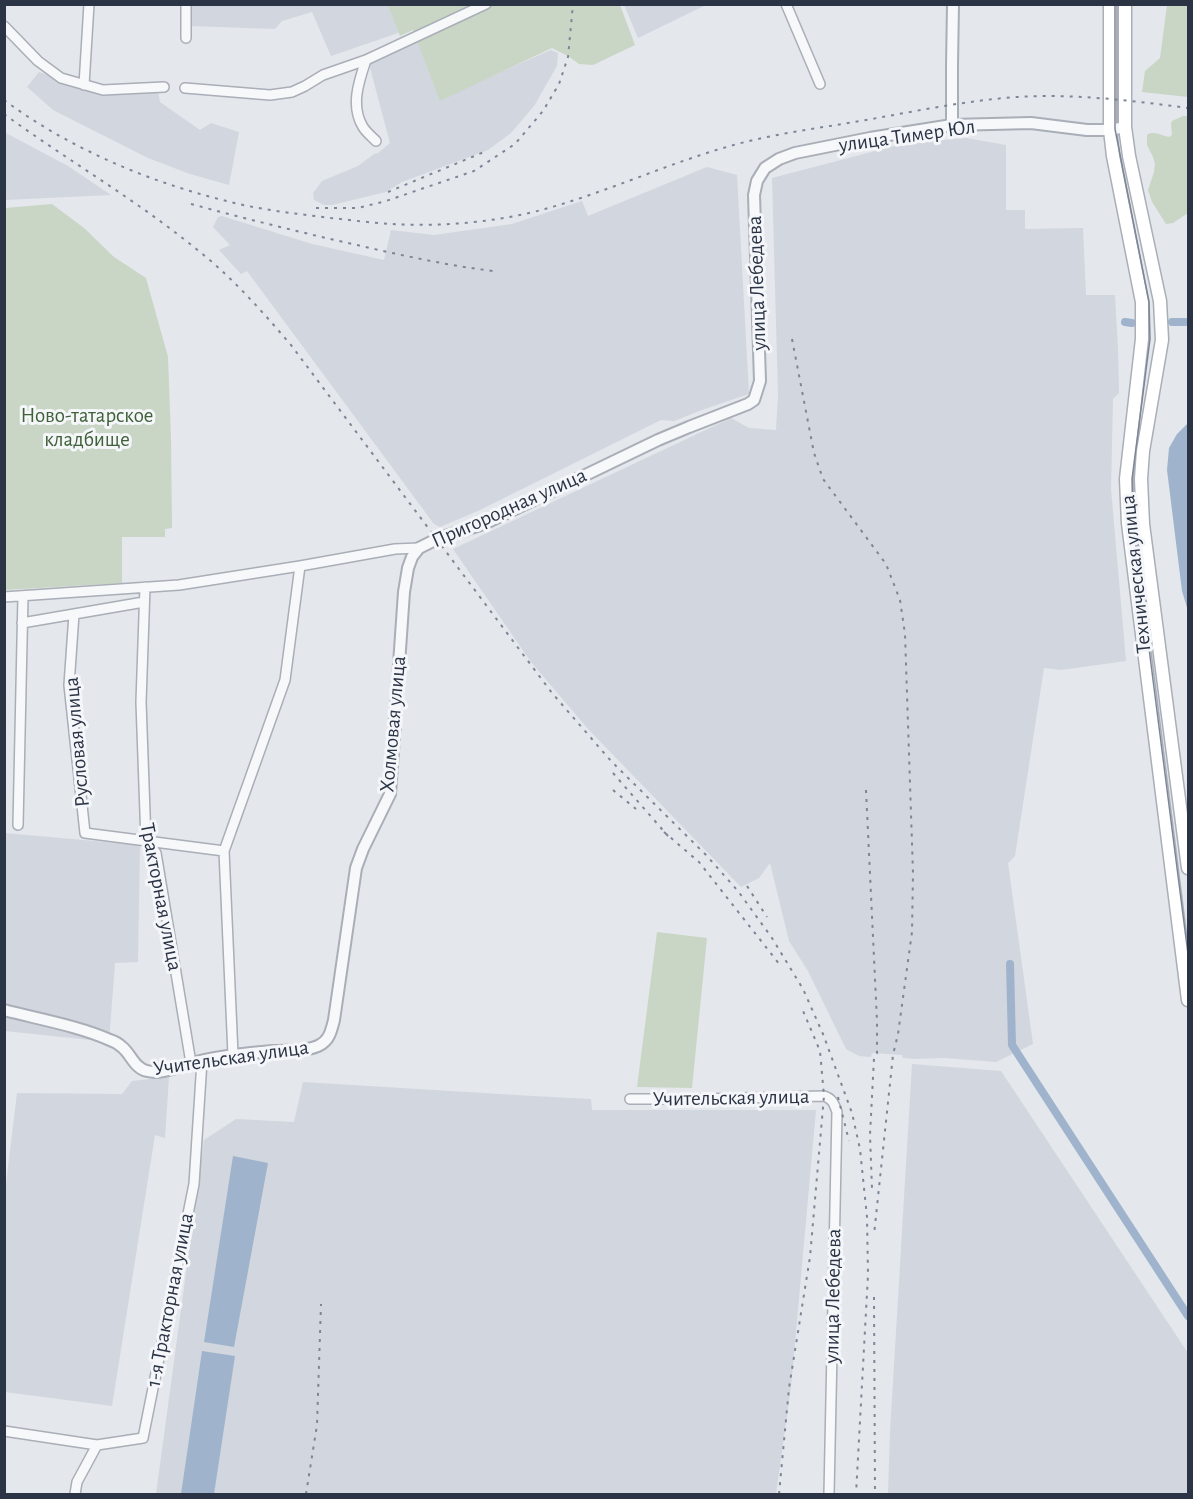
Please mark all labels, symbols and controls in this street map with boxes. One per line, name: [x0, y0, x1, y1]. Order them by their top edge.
street label: улица Тимер Юл: [837, 114, 977, 158]
street label: улица Лебедева: [742, 215, 772, 351]
park label: Ново-татарское кладбище: [21, 403, 153, 453]
street label: Пригородная улица: [428, 462, 590, 554]
street label: Техническая улица: [1115, 494, 1157, 654]
street label: Холмовая улица: [374, 655, 412, 793]
street label: Русловая улица: [59, 676, 95, 808]
street label: Тракторная улица: [134, 821, 188, 973]
street label: Учительская улица: [152, 1035, 310, 1081]
street label: Учительская улица: [652, 1084, 810, 1112]
street label: 1-я Тракторная улица: [141, 1211, 199, 1389]
street label: улица Лебедева: [819, 1228, 847, 1364]

